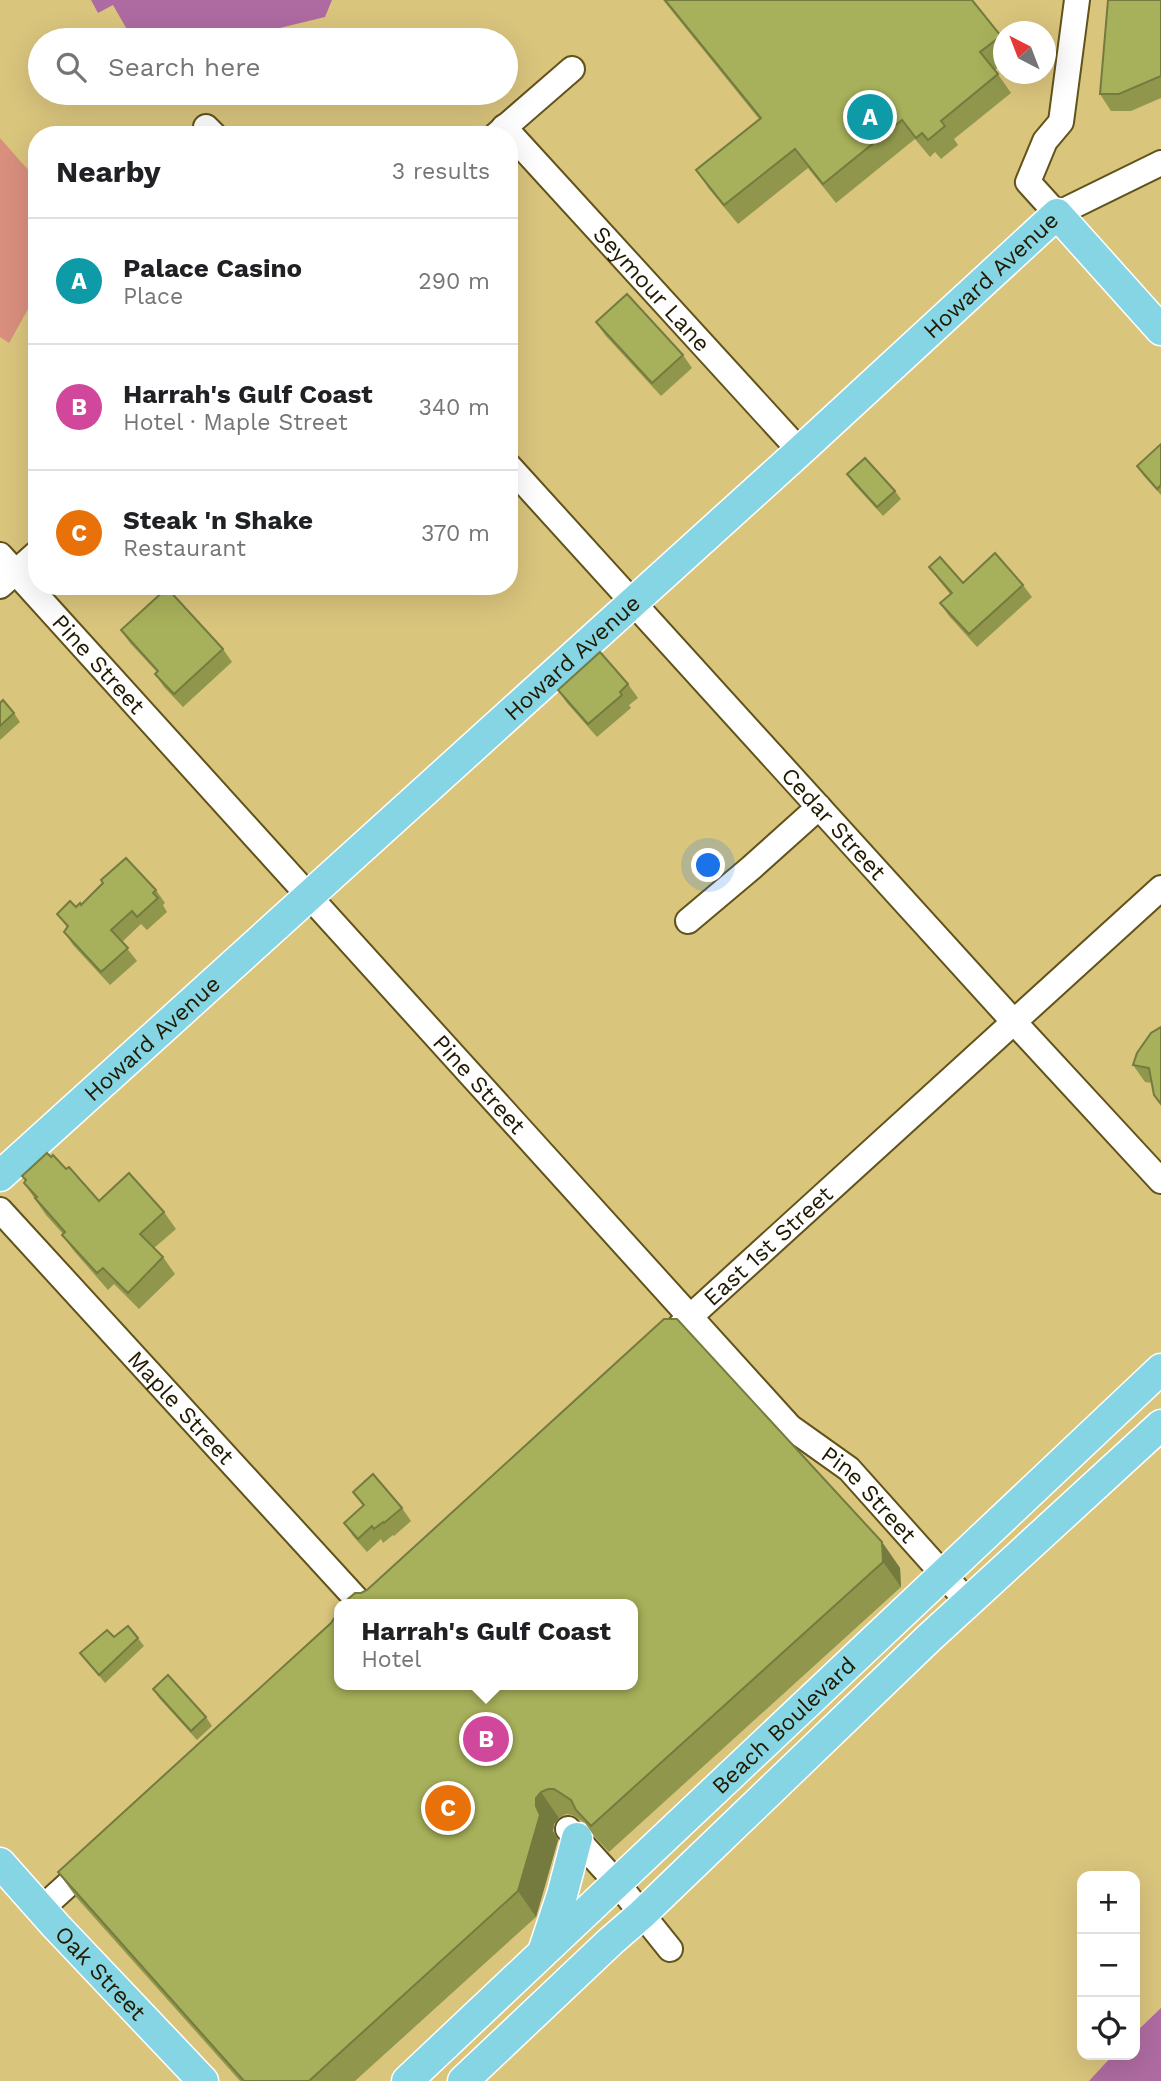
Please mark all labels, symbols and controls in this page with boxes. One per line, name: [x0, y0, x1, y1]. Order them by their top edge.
north arrow: [993, 21, 1056, 84]
search box: [28, 28, 518, 105]
icon: search: [52, 48, 90, 86]
text: Search here: [108, 52, 260, 82]
pin: A: [847, 91, 893, 143]
text: Nearby: [56, 154, 161, 189]
text: 3 results: [392, 158, 490, 185]
street label: Howard Avenue: [918, 206, 1064, 344]
street label: Seymour Lane: [588, 220, 716, 357]
text: Palace Casino: [123, 253, 302, 283]
text: A: [71, 268, 87, 295]
text: 290 m: [418, 268, 490, 295]
text: Place: [123, 283, 183, 310]
text: Harrah's Gulf Coast: [123, 379, 373, 409]
text: B: [71, 394, 87, 421]
text: 340 m: [418, 394, 490, 421]
text: Hotel · Maple Street: [123, 409, 348, 436]
text: Steak 'n Shake: [123, 505, 313, 535]
text: C: [71, 520, 87, 547]
text: 370 m: [421, 520, 490, 547]
text: Restaurant: [123, 535, 246, 562]
street label: Howard Avenue: [499, 589, 646, 726]
street label: Pine Street: [47, 609, 151, 720]
street label: Cedar Street: [776, 762, 892, 886]
your location: [691, 848, 725, 882]
street label: Howard Avenue: [78, 970, 225, 1107]
street label: Pine Street: [427, 1029, 532, 1140]
street label: East 1st Street: [698, 1180, 838, 1311]
street label: Maple Street: [122, 1345, 240, 1470]
street label: Pine Street: [816, 1440, 922, 1549]
popup: [334, 1599, 638, 1690]
text: Harrah's Gulf Coast: [361, 1616, 611, 1646]
text: Hotel: [361, 1646, 421, 1673]
street label: Beach Boulevard: [706, 1651, 861, 1800]
pin: B: [463, 1713, 509, 1765]
pin: C: [425, 1782, 471, 1834]
map controls: [1077, 1871, 1140, 2060]
button: +: [1077, 1871, 1140, 1934]
street label: Oak Street: [49, 1920, 152, 2026]
button: −: [1077, 1934, 1140, 1997]
button: locate: [1077, 1997, 1140, 2060]

